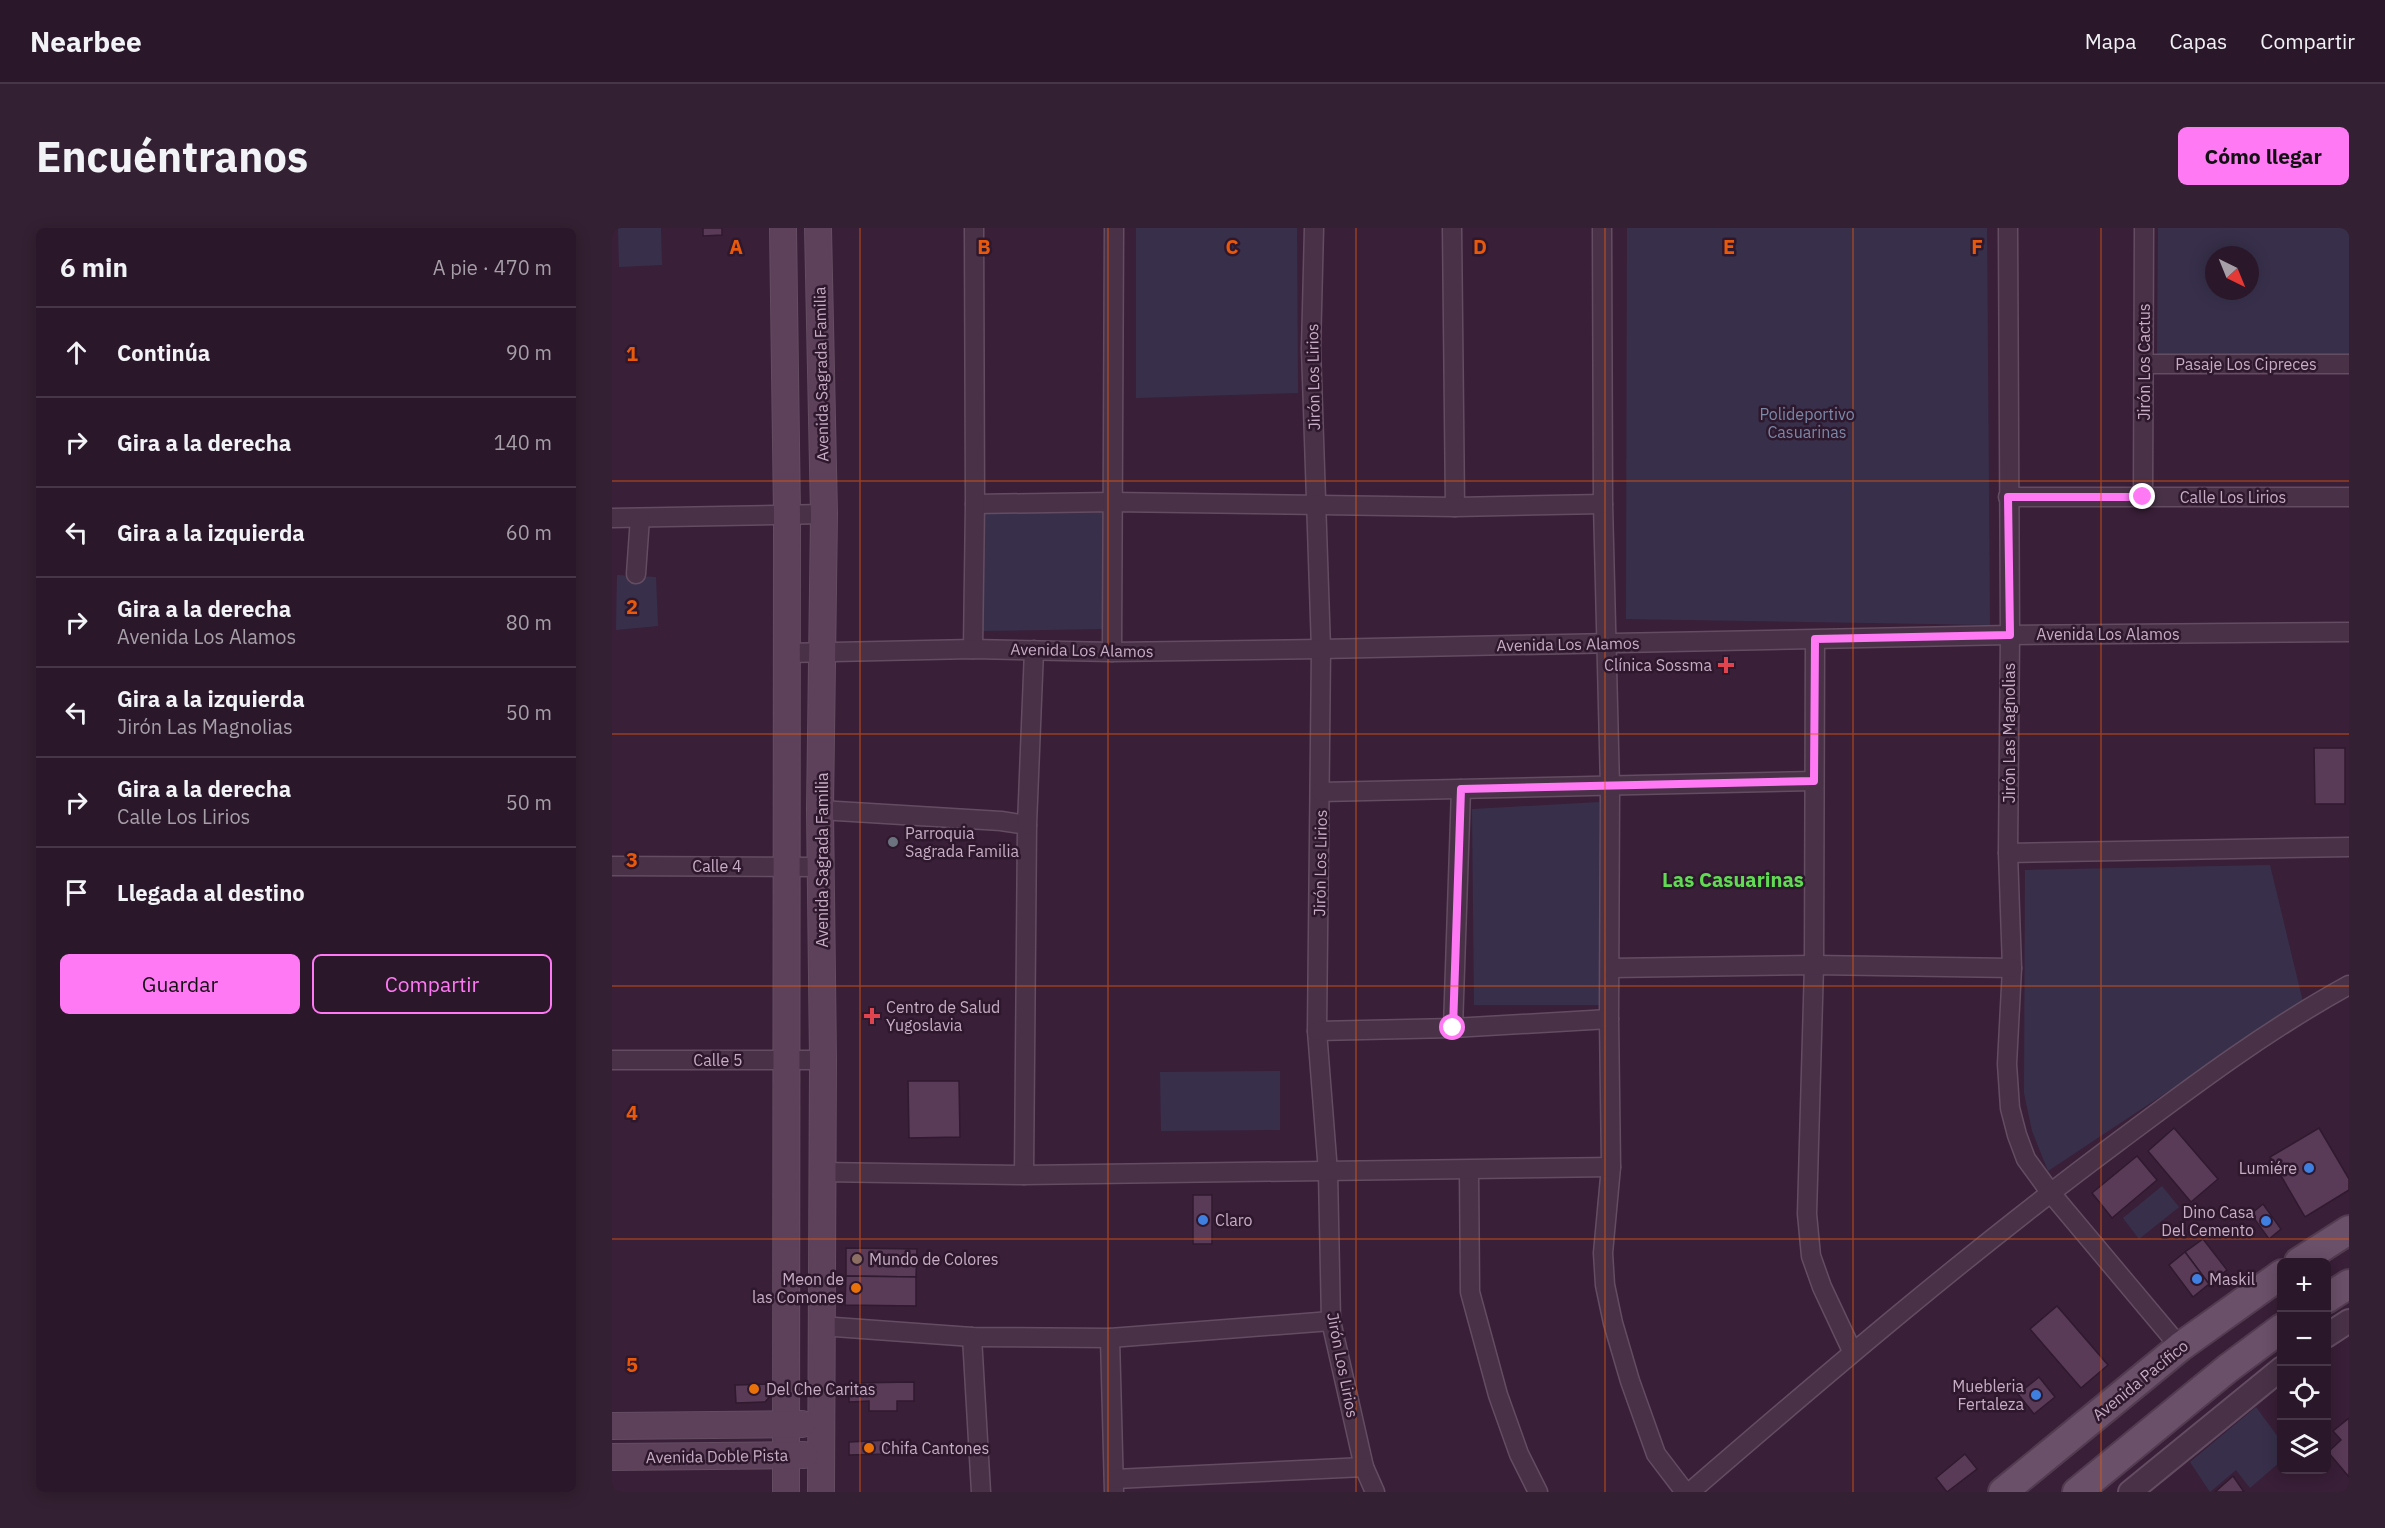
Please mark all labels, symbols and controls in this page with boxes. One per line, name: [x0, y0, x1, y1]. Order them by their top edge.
text: Nearbee: [30, 23, 142, 60]
text: Mapa: [2085, 27, 2136, 55]
text: Capas: [2169, 27, 2227, 55]
text: Compartir: [2260, 27, 2355, 55]
button: Cómo llegar: [2178, 127, 2349, 185]
text: Encuéntranos: [36, 129, 308, 184]
text: A: [729, 233, 743, 260]
text: B: [977, 233, 991, 260]
text: C: [1225, 233, 1239, 260]
text: D: [1473, 233, 1487, 260]
text: E: [1723, 233, 1735, 260]
text: F: [1971, 233, 1983, 260]
north arrow: [2205, 246, 2259, 300]
text: 6 min: [60, 250, 128, 284]
text: A pie · 470 m: [433, 254, 552, 281]
street label: Avenida Sagrada Familia: [809, 286, 833, 462]
street label: Jirón Los Cactus: [2134, 303, 2154, 421]
street label: Jirón Los Lirios: [1302, 323, 1324, 431]
icon: ahead: [60, 336, 93, 369]
text: Continúa: [117, 338, 210, 367]
text: 90 m: [506, 339, 552, 366]
text: 1: [626, 340, 638, 367]
street label: Pasaje Los Cipreces: [2175, 354, 2317, 374]
park label: Polideportivo Casuarinas: [1759, 404, 1855, 442]
icon: right: [60, 426, 93, 459]
text: Gira a la derecha: [117, 428, 291, 457]
text: 140 m: [494, 429, 552, 456]
route end: [2129, 483, 2155, 509]
street label: Calle Los Lirios: [2180, 487, 2286, 507]
icon: left: [60, 516, 93, 549]
text: Gira a la izquierda: [117, 518, 305, 547]
text: 60 m: [506, 519, 552, 546]
text: 2: [626, 593, 638, 620]
text: Gira a la derecha: [117, 594, 291, 623]
icon: right: [60, 606, 93, 639]
text: 80 m: [506, 609, 552, 636]
text: Avenida Los Alamos: [117, 623, 296, 650]
street label: Avenida Los Alamos: [2036, 624, 2180, 644]
street label: Avenida Los Alamos: [1496, 633, 1640, 655]
street label: Avenida Los Alamos: [1010, 639, 1154, 661]
place label: Clínica Sossma: [1604, 655, 1712, 675]
marker: Clínica Sossma: [1717, 656, 1735, 674]
street label: Jirón Las Magnolias: [1999, 663, 2019, 803]
text: Gira a la izquierda: [117, 684, 305, 713]
icon: left: [60, 696, 93, 729]
text: 50 m: [506, 699, 552, 726]
text: Jirón Las Magnolias: [117, 713, 293, 740]
street label: Avenida Sagrada Familia: [812, 772, 832, 948]
text: Gira a la derecha: [117, 774, 291, 803]
icon: right: [60, 786, 93, 819]
text: 50 m: [506, 789, 552, 816]
text: Calle Los Lirios: [117, 803, 250, 830]
street label: Jirón Los Lirios: [1309, 809, 1331, 917]
place label: Parroquia Sagrada Familia: [905, 823, 1019, 861]
marker: Parroquia Sagrada Familia: [886, 835, 900, 849]
text: 3: [626, 846, 638, 873]
street label: Calle 4: [692, 856, 742, 876]
district label: Las Casuarinas: [1662, 866, 1804, 893]
icon: arrive: [60, 876, 93, 909]
text: Llegada al destino: [117, 878, 305, 907]
button: Guardar: [60, 954, 300, 1014]
button: Compartir: [312, 954, 552, 1014]
place label: Centro de Salud Yugoslavia: [886, 997, 1000, 1035]
marker: Centro de Salud Yugoslavia: [863, 1007, 881, 1025]
route start: [1439, 1014, 1465, 1040]
street label: Calle 5: [693, 1050, 743, 1070]
text: 4: [626, 1099, 638, 1126]
place label: Lumiére: [2239, 1158, 2297, 1178]
marker: Lumiére: [2302, 1161, 2316, 1175]
place label: Dino Casa Del Cemento: [2161, 1202, 2254, 1240]
place label: Claro: [1215, 1210, 1253, 1230]
marker: Claro: [1196, 1213, 1210, 1227]
marker: Dino Casa Del Cemento: [2259, 1214, 2273, 1228]
place label: Mundo de Colores: [869, 1249, 999, 1269]
marker: Mundo de Colores: [850, 1252, 864, 1266]
map controls: [2277, 1258, 2331, 1474]
button: +: [2277, 1258, 2331, 1312]
place label: Meon de las Comones: [752, 1269, 844, 1307]
place label: Maskil: [2209, 1269, 2255, 1289]
marker: Maskil: [2190, 1272, 2204, 1286]
marker: Meon de las Comones: [849, 1281, 863, 1295]
street label: Jirón Los Lirios: [1323, 1311, 1363, 1419]
button: −: [2277, 1312, 2331, 1366]
street label: Avenida Pacífico: [2088, 1335, 2192, 1425]
text: 5: [626, 1351, 638, 1378]
button: locate: [2277, 1366, 2331, 1420]
place label: Muebleria Fertaleza: [1952, 1376, 2024, 1414]
place label: Del Che Caritas: [766, 1379, 876, 1399]
marker: Del Che Caritas: [747, 1382, 761, 1396]
marker: Muebleria Fertaleza: [2029, 1388, 2043, 1402]
button: layers: [2277, 1420, 2331, 1474]
place label: Chifa Cantones: [881, 1438, 989, 1458]
marker: Chifa Cantones: [862, 1441, 876, 1455]
street label: Avenida Doble Pista: [646, 1445, 789, 1467]

